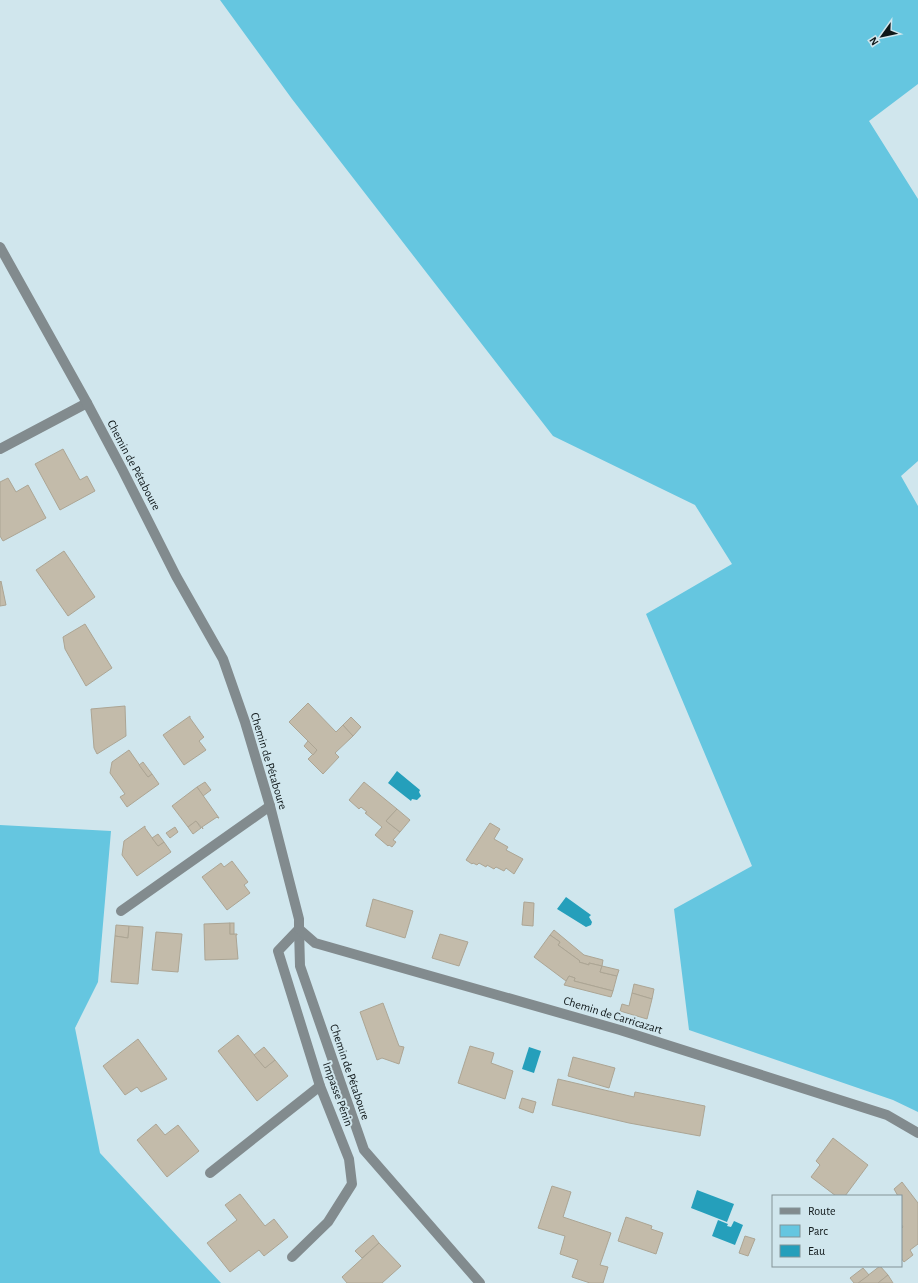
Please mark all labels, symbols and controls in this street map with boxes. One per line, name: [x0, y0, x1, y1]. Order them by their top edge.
north arrow: [862, 16, 902, 56]
text: N: [867, 35, 881, 47]
street label: Chemin de Pétaboure: [105, 418, 163, 512]
street label: Chemin de Pétaboure: [249, 711, 289, 811]
street label: Chemin de Carricazart: [562, 994, 664, 1036]
street label: Chemin de Pétaboure: [328, 1023, 372, 1121]
street label: Impasse Pénin: [321, 1060, 355, 1128]
legend: [772, 1195, 902, 1267]
text: Route: [808, 1205, 835, 1217]
text: Parc: [808, 1225, 828, 1237]
text: Eau: [808, 1245, 825, 1257]

